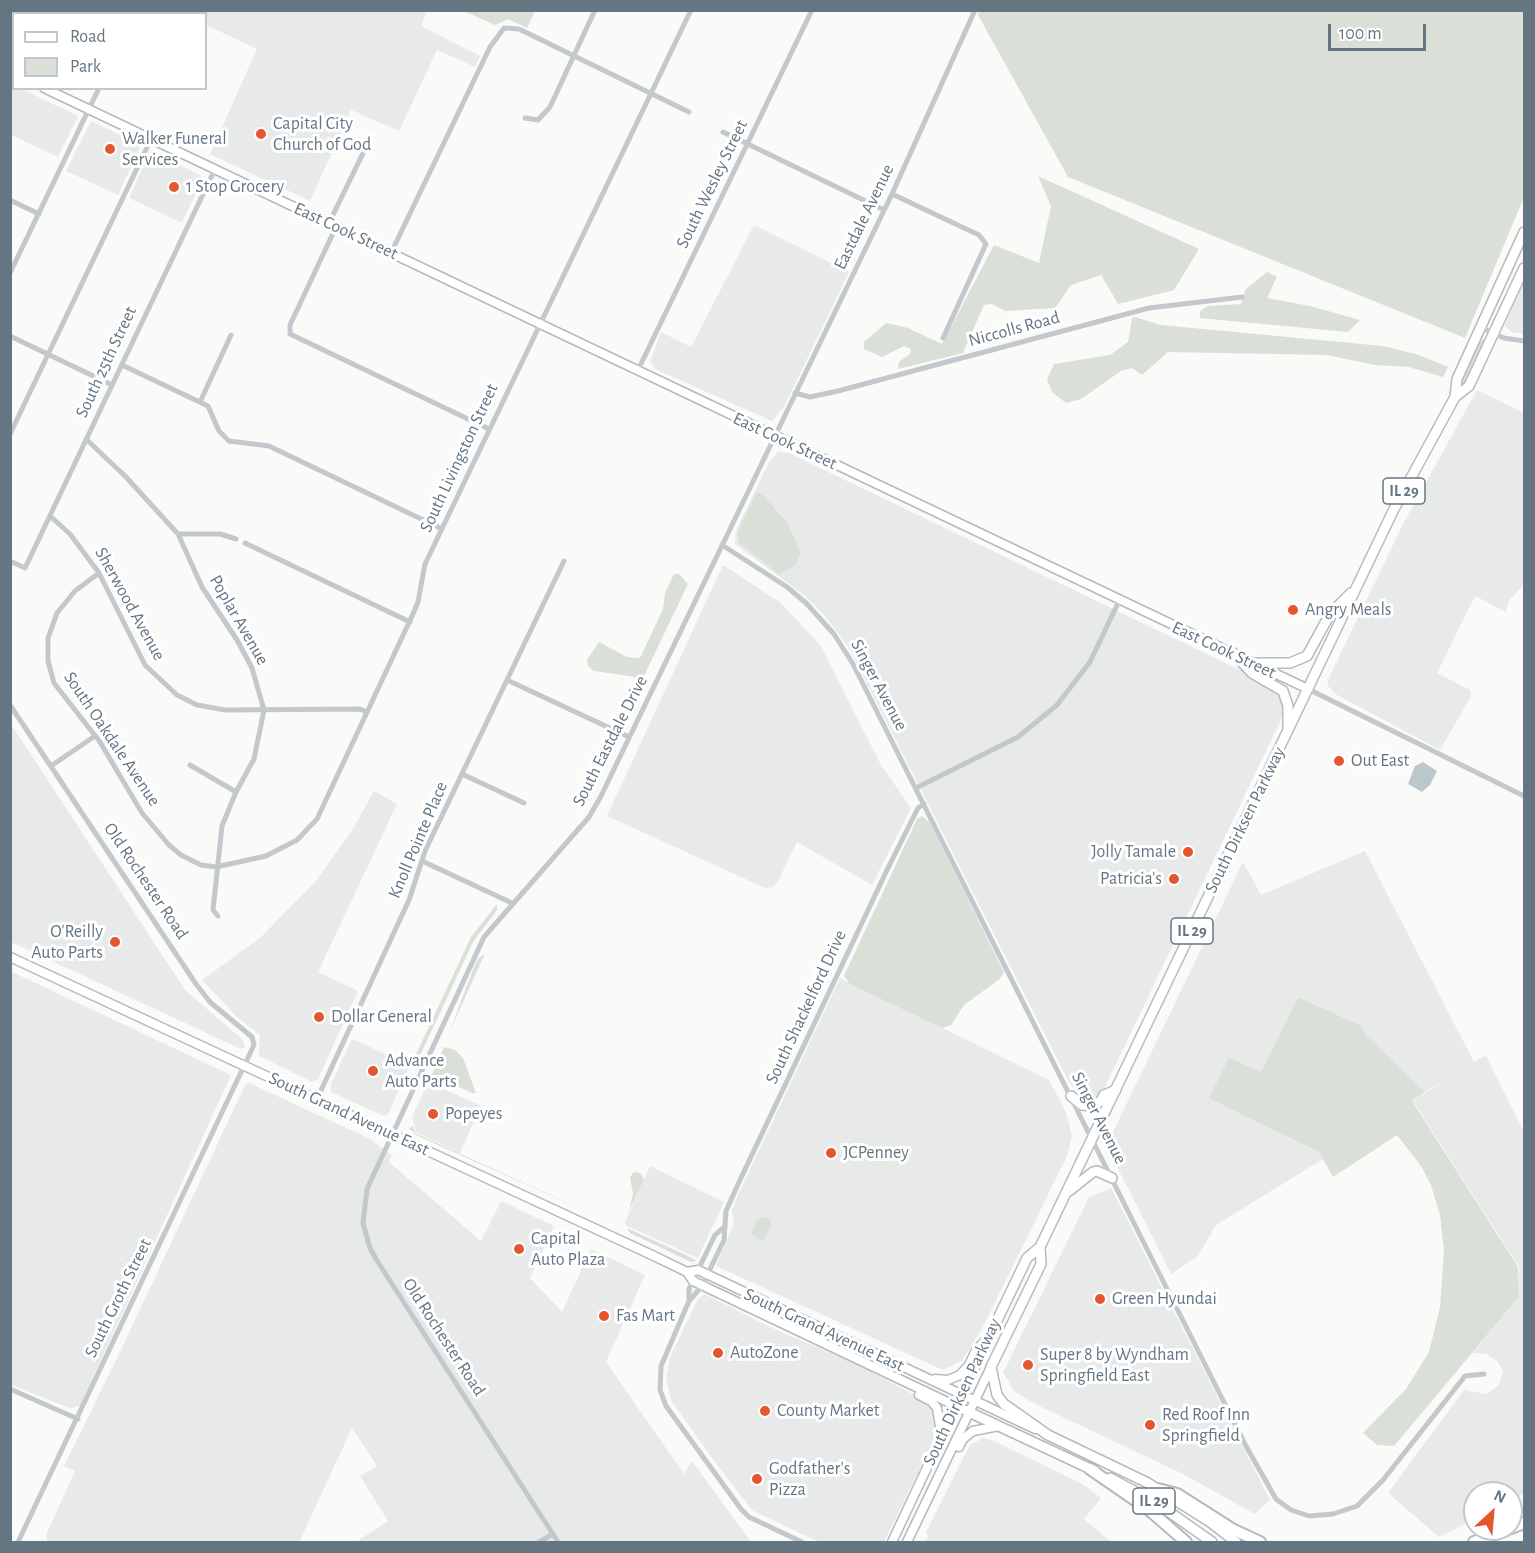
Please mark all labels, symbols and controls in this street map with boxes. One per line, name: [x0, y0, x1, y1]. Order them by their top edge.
legend: [12, 12, 207, 90]
scale bar: [1331, 12, 1428, 50]
text: 100 m: [1339, 25, 1382, 43]
text: Road: [70, 28, 106, 46]
text: Park: [70, 58, 101, 76]
place label: Capital City Church of God: [273, 113, 371, 156]
street label: South Wesley Street: [672, 116, 752, 252]
marker: Capital City Church of God: [254, 127, 268, 141]
place label: Walker Funeral Services: [122, 128, 227, 170]
marker: Walker Funeral Services: [103, 142, 117, 156]
street label: Eastdale Avenue: [829, 161, 899, 273]
place label: 1 Stop Grocery: [186, 176, 284, 198]
marker: 1 Stop Grocery: [167, 180, 181, 194]
street label: East Cook Street: [291, 197, 401, 265]
street label: South 25th Street: [71, 303, 141, 421]
street label: Niccolls Road: [966, 306, 1062, 352]
street label: South Livingston Street: [415, 380, 503, 536]
street label: East Cook Street: [730, 407, 840, 475]
road number: IL 29: [1383, 478, 1425, 504]
street label: Sherwood Avenue: [90, 544, 170, 664]
street label: Poplar Avenue: [205, 571, 273, 669]
place label: Angry Meals: [1305, 599, 1392, 621]
marker: Angry Meals: [1286, 603, 1300, 617]
street label: East Cook Street: [1169, 616, 1279, 684]
street label: Singer Avenue: [846, 636, 912, 734]
street label: South Oakdale Avenue: [59, 668, 165, 810]
street label: South Eastdale Drive: [568, 672, 652, 810]
street label: South Dirksen Parkway: [1200, 743, 1290, 897]
place label: Out East: [1351, 750, 1409, 772]
marker: Out East: [1332, 754, 1346, 768]
street label: Knoll Pointe Place: [384, 778, 452, 902]
street label: Old Rochester Road: [99, 819, 193, 943]
place label: Jolly Tamale: [1091, 841, 1176, 863]
marker: Jolly Tamale: [1181, 845, 1195, 859]
place label: Patricia's: [1100, 868, 1162, 890]
marker: Patricia's: [1167, 872, 1181, 886]
road number: IL 29: [1171, 918, 1213, 944]
place label: O'Reilly Auto Parts: [31, 921, 103, 964]
street label: South Shackelford Drive: [761, 927, 851, 1087]
marker: O'Reilly Auto Parts: [108, 935, 122, 949]
place label: Dollar General: [331, 1006, 432, 1028]
marker: Dollar General: [312, 1010, 326, 1024]
place label: Advance Auto Parts: [385, 1050, 457, 1092]
marker: Advance Auto Parts: [366, 1064, 380, 1078]
street label: South Grand Avenue East: [265, 1067, 433, 1161]
street label: Singer Avenue: [1067, 1068, 1131, 1168]
place label: Popeyes: [445, 1103, 502, 1125]
marker: Popeyes: [426, 1107, 440, 1121]
place label: JCPenney: [843, 1142, 909, 1164]
marker: JCPenney: [824, 1146, 838, 1160]
place label: Capital Auto Plaza: [531, 1228, 605, 1270]
street label: South Groth Street: [80, 1235, 156, 1361]
marker: Capital Auto Plaza: [512, 1242, 526, 1256]
street label: Old Rochester Road: [398, 1274, 490, 1400]
street label: South Grand Avenue East: [740, 1283, 908, 1377]
place label: Green Hyundai: [1112, 1288, 1217, 1310]
marker: Green Hyundai: [1093, 1292, 1107, 1306]
place label: Fas Mart: [616, 1305, 675, 1327]
marker: Fas Mart: [597, 1309, 611, 1323]
street label: South Dirksen Parkway: [918, 1315, 1006, 1469]
place label: AutoZone: [730, 1342, 799, 1364]
place label: Super 8 by Wyndham Springfield East: [1040, 1344, 1189, 1386]
marker: AutoZone: [711, 1346, 725, 1360]
marker: Super 8 by Wyndham Springfield East: [1021, 1358, 1035, 1372]
place label: County Market: [777, 1400, 879, 1422]
marker: County Market: [758, 1404, 772, 1418]
place label: Red Roof Inn Springfield: [1162, 1404, 1250, 1446]
marker: Red Roof Inn Springfield: [1143, 1418, 1157, 1432]
place label: Godfather's Pizza: [769, 1458, 850, 1500]
marker: Godfather's Pizza: [750, 1472, 764, 1486]
north arrow: [1463, 1481, 1523, 1541]
text: N: [1492, 1487, 1509, 1506]
road number: IL 29: [1133, 1488, 1175, 1514]

